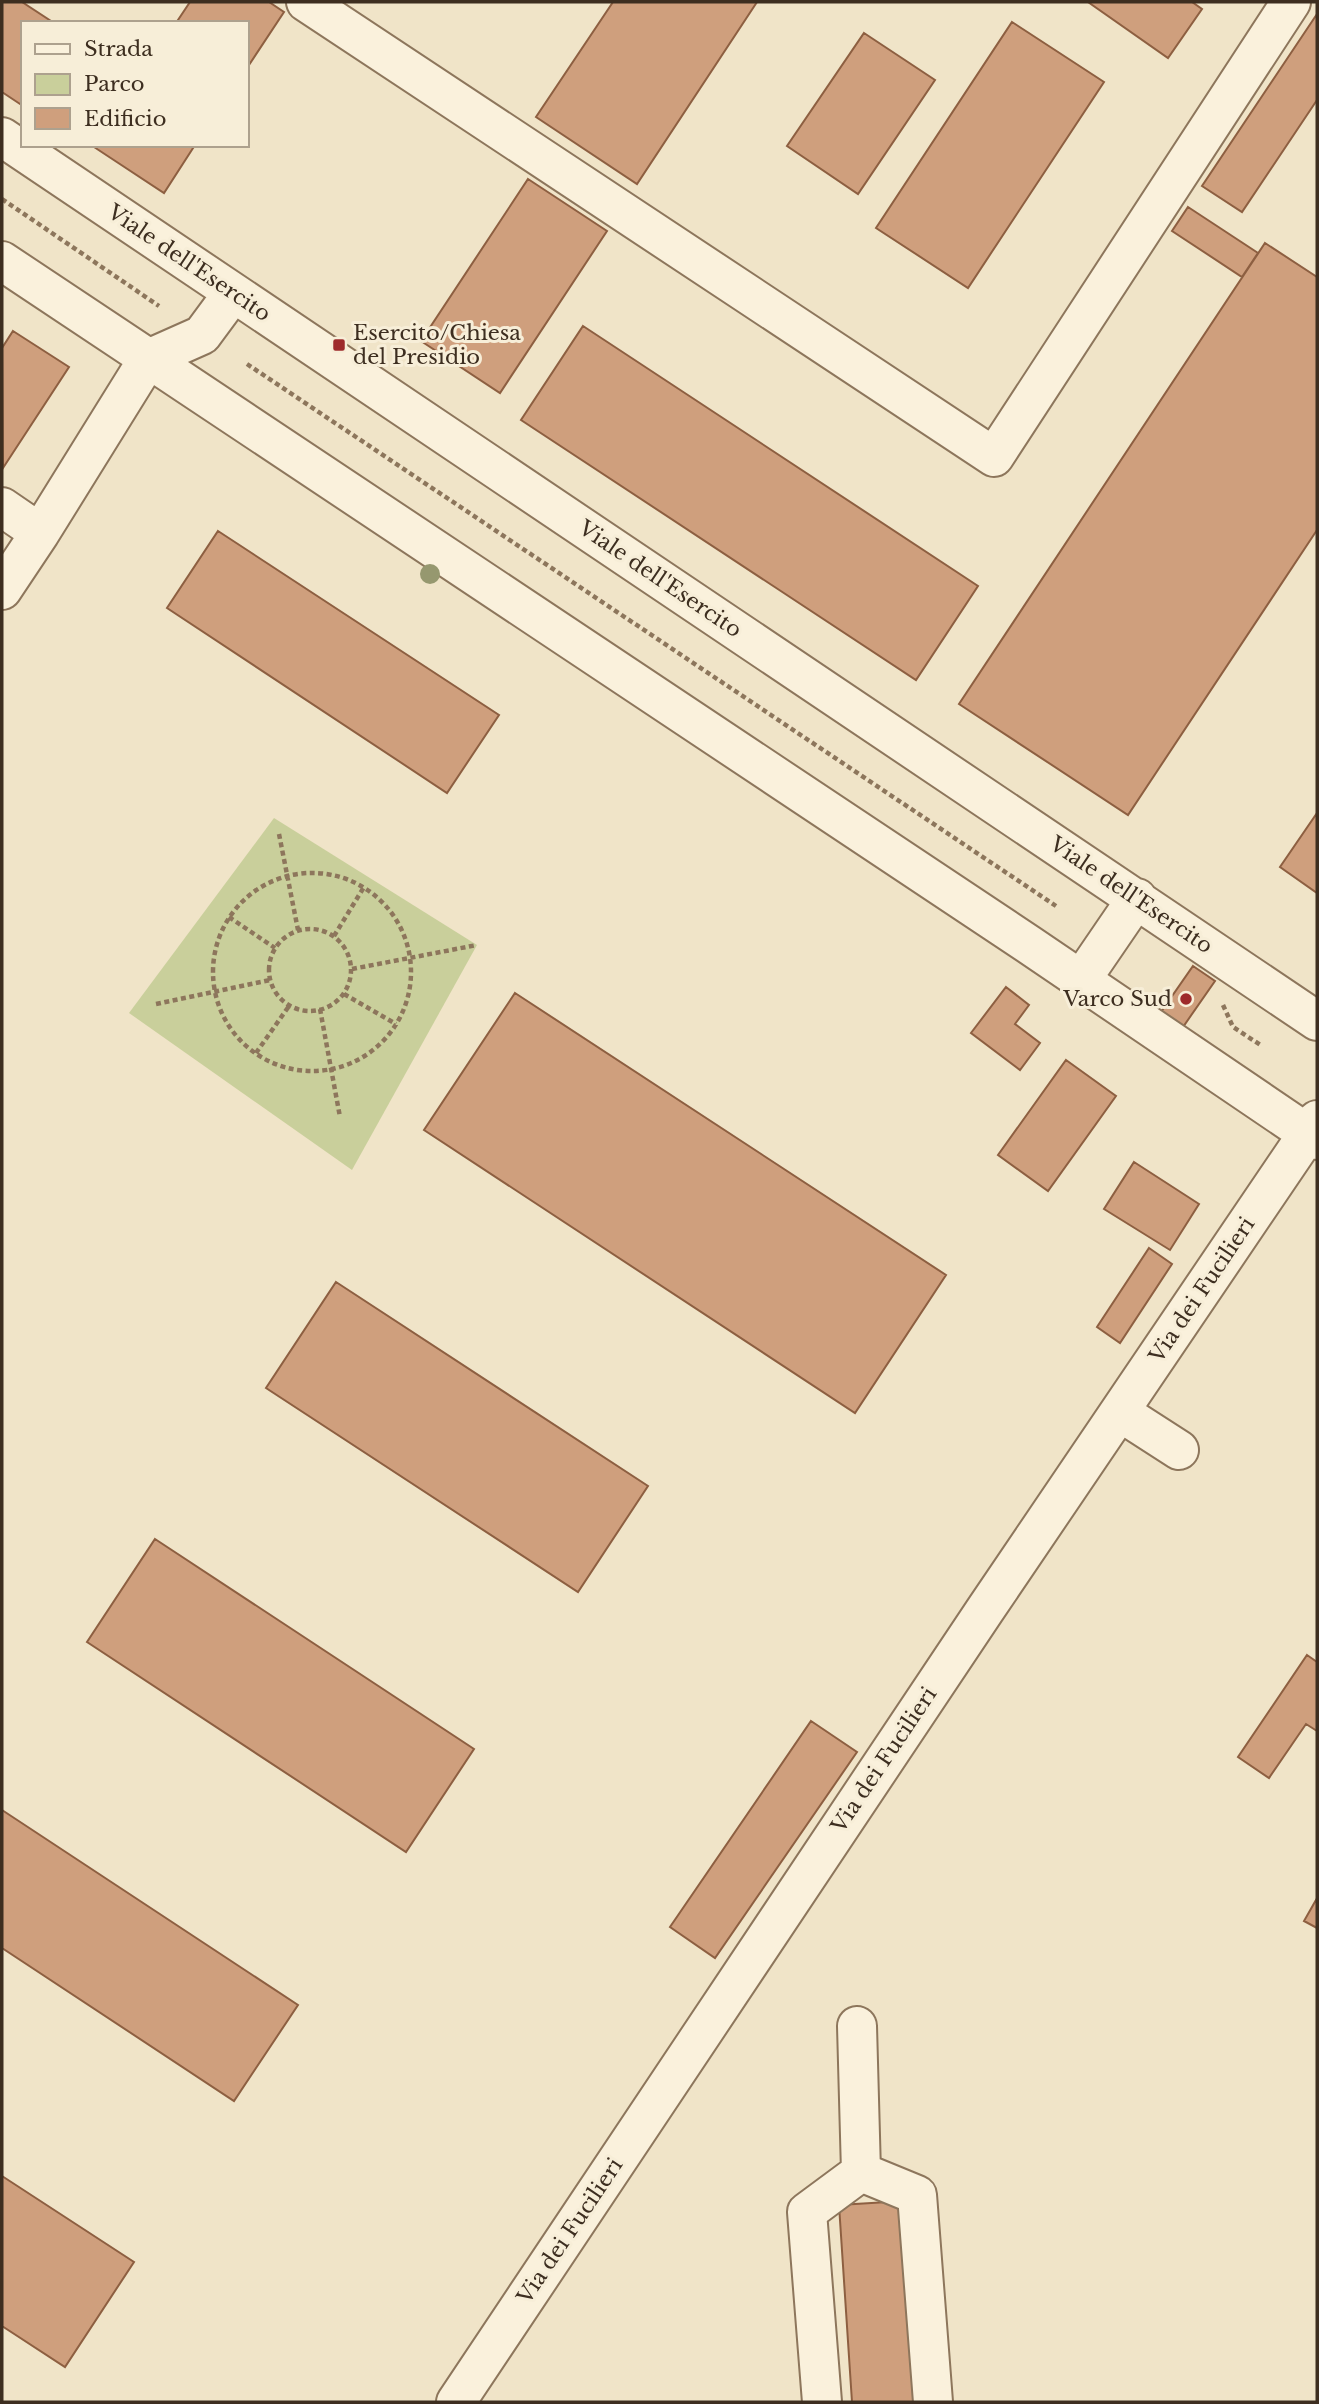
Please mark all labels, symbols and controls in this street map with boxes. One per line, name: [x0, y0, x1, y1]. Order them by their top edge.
legend: [21, 21, 248, 147]
text: Strada: [84, 36, 153, 62]
text: Parco: [84, 71, 145, 97]
text: Edificio: [84, 106, 166, 132]
street label: Viale dell'Esercito: [102, 198, 275, 327]
place label: Esercito/Chiesa del Presidio: [353, 320, 521, 370]
marker: Esercito/Chiesa del Presidio: [331, 337, 347, 353]
street label: Viale dell'Esercito: [573, 514, 746, 643]
street label: Viale dell'Esercito: [1044, 830, 1217, 959]
place label: Varco Sud: [1062, 986, 1172, 1012]
marker: Varco Sud: [1178, 991, 1194, 1007]
street label: Via dei Fucilieri: [1143, 1212, 1260, 1369]
street label: Via dei Fucilieri: [825, 1682, 942, 1839]
street label: Via dei Fucilieri: [511, 2153, 628, 2310]

